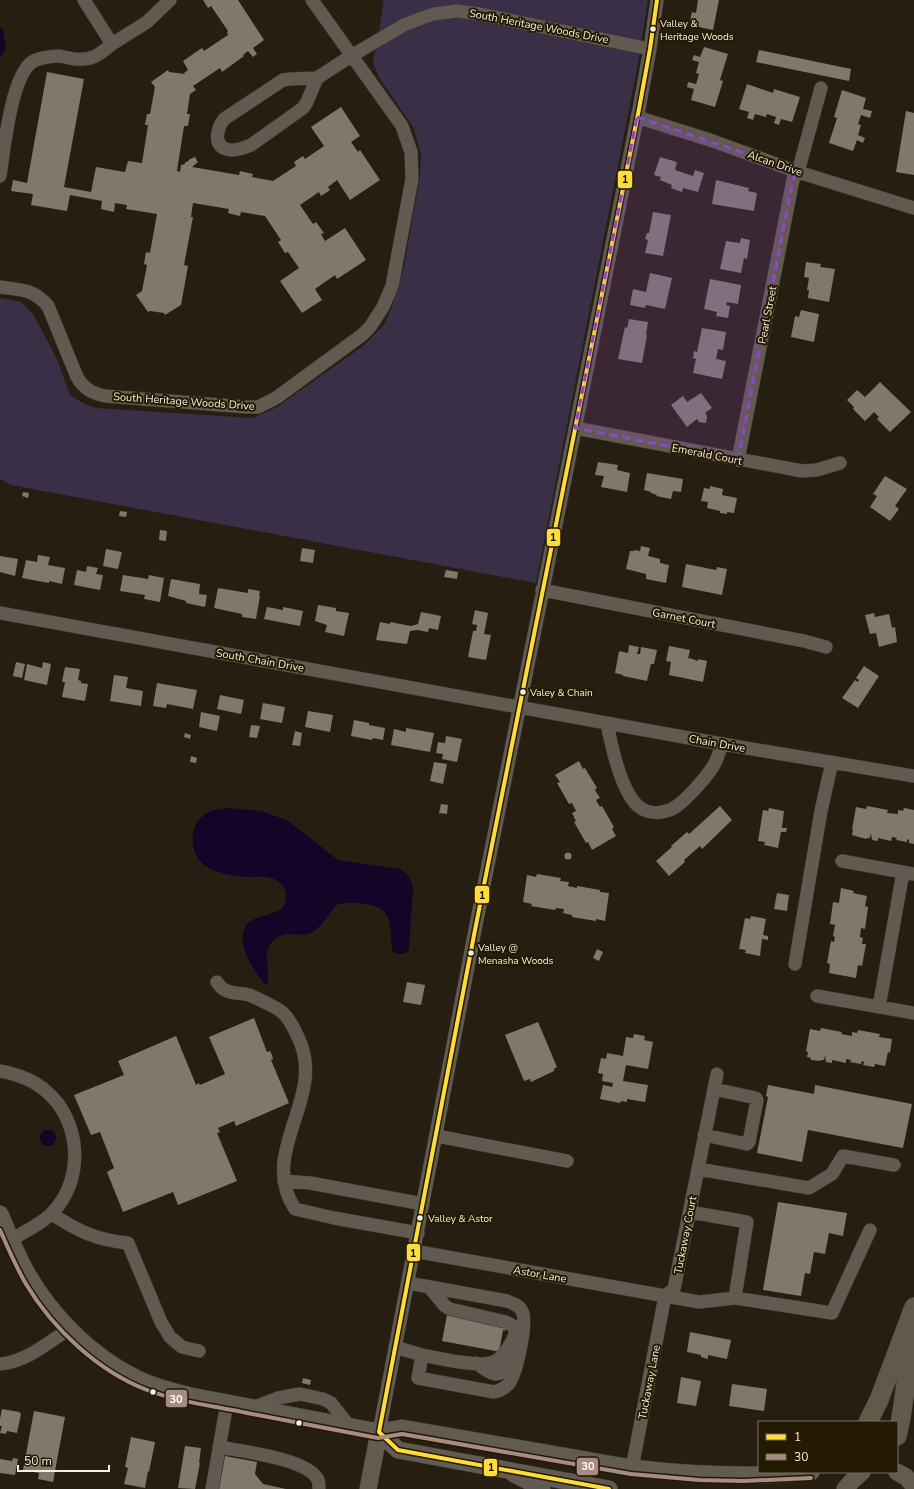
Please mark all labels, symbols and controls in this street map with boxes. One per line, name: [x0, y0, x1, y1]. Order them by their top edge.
street label: South Heritage Woods Drive: [468, 6, 610, 47]
place label: Valley & Heritage Woods: [659, 17, 734, 44]
marker: Valley & Heritage Woods: [648, 24, 658, 34]
street label: Alcan Drive: [745, 147, 804, 180]
line badge: 1: [617, 170, 633, 189]
text: 1: [622, 172, 628, 187]
street label: Pearl Street: [755, 285, 780, 345]
street label: South Heritage Woods Drive: [113, 389, 255, 414]
street label: Emerald Court: [671, 440, 743, 469]
line badge: 1: [546, 528, 561, 547]
text: 1: [550, 530, 556, 545]
street label: Garnet Court: [651, 605, 717, 632]
street label: South Chain Drive: [215, 645, 305, 676]
place label: Valey & Chain: [529, 686, 593, 700]
marker: Valey & Chain: [518, 687, 528, 697]
street label: Chain Drive: [687, 731, 747, 756]
line badge: 1: [474, 885, 490, 904]
text: 1: [479, 888, 485, 903]
place label: Valley @ Menasha Woods: [477, 941, 554, 968]
marker: Valley @ Menasha Woods: [466, 948, 476, 958]
street label: Tuckaway Court: [671, 1195, 700, 1275]
place label: Valley & Astor: [427, 1212, 493, 1226]
marker: Valley & Astor: [415, 1213, 425, 1223]
line badge: 1: [406, 1243, 421, 1262]
text: 1: [410, 1246, 416, 1261]
street label: Astor Lane: [512, 1262, 568, 1287]
street label: Tuckaway Lane: [635, 1343, 664, 1421]
unlabelled marker: [148, 1387, 158, 1397]
line badge: 30: [165, 1389, 188, 1408]
text: 30: [169, 1392, 183, 1407]
unlabelled marker: [294, 1418, 304, 1428]
legend: [758, 1421, 898, 1473]
text: 1: [794, 1429, 801, 1445]
scale bar: [18, 1447, 109, 1473]
text: 30: [794, 1449, 808, 1465]
text: 50 m: [24, 1453, 52, 1469]
line badge: 30: [576, 1457, 599, 1476]
line badge: 1: [483, 1458, 498, 1477]
text: 30: [581, 1459, 595, 1474]
text: 1: [488, 1460, 494, 1475]

